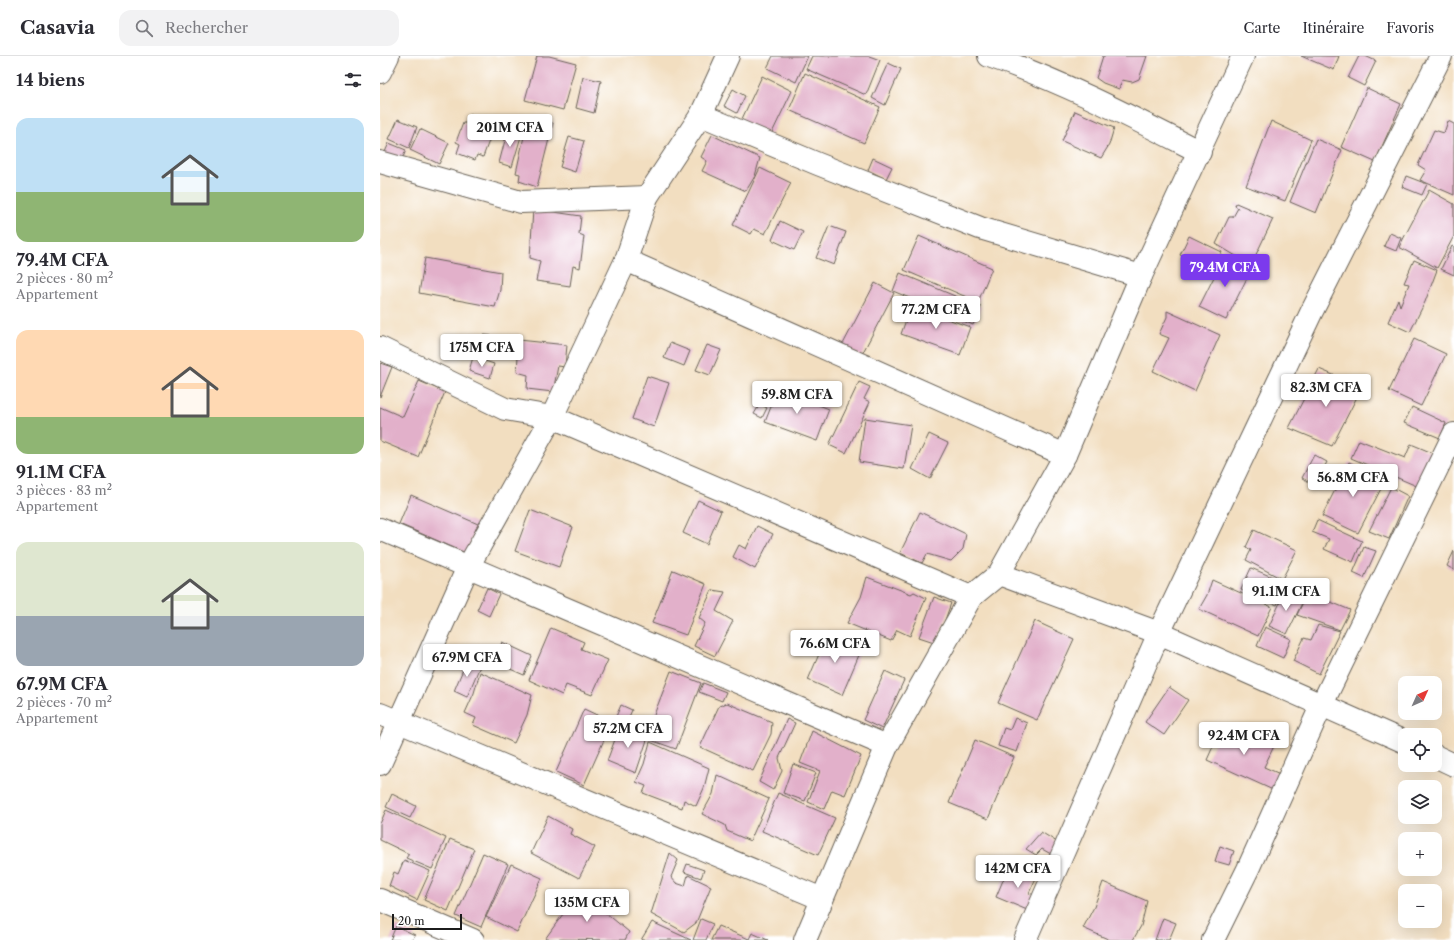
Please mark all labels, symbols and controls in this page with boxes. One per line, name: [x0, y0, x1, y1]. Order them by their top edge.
search box: [119, 10, 399, 46]
text: Casavia: [20, 16, 95, 39]
icon: search: [133, 17, 155, 39]
text: Rechercher: [165, 18, 248, 37]
text: Carte: [1244, 19, 1280, 37]
text: Itinéraire: [1302, 19, 1364, 37]
text: Favoris: [1386, 19, 1434, 37]
icon: filters: [342, 69, 364, 91]
text: 14 biens: [16, 70, 85, 90]
pin: 201M CFA: [469, 114, 551, 148]
text: 201M CFA: [476, 119, 544, 135]
icon: home: [154, 144, 226, 216]
text: 79.4M CFA: [16, 250, 109, 270]
pin: 79.4M CFA: [1179, 254, 1271, 288]
text: 79.4M CFA: [1190, 259, 1260, 275]
text: 2 pièces · 80 m²: [16, 270, 113, 286]
text: Appartement: [16, 286, 98, 302]
pin: 77.2M CFA: [890, 296, 982, 330]
text: 77.2M CFA: [901, 301, 971, 317]
pin: 175M CFA: [441, 334, 523, 368]
text: 175M CFA: [449, 339, 515, 355]
icon: home: [154, 356, 226, 428]
pin: 82.3M CFA: [1280, 374, 1372, 408]
text: 82.3M CFA: [1290, 379, 1362, 395]
pin: 59.8M CFA: [751, 381, 843, 415]
text: 59.8M CFA: [761, 386, 833, 402]
text: 91.1M CFA: [16, 462, 106, 482]
pin: 56.8M CFA: [1307, 464, 1399, 498]
text: 56.8M CFA: [1317, 469, 1389, 485]
text: 3 pièces · 83 m²: [16, 482, 112, 498]
text: Appartement: [16, 498, 98, 514]
icon: home: [154, 568, 226, 640]
pin: 91.1M CFA: [1240, 578, 1332, 612]
text: 91.1M CFA: [1252, 583, 1320, 599]
pin: 76.6M CFA: [789, 630, 881, 664]
text: 76.6M CFA: [799, 635, 871, 651]
pin: 67.9M CFA: [421, 644, 513, 678]
text: 67.9M CFA: [432, 649, 502, 665]
text: 67.9M CFA: [16, 674, 108, 694]
north arrow: [1398, 676, 1442, 720]
map controls: [1398, 676, 1442, 928]
text: 2 pièces · 70 m²: [16, 694, 112, 710]
text: Appartement: [16, 710, 98, 726]
pin: 57.2M CFA: [582, 715, 674, 749]
text: 57.2M CFA: [593, 720, 663, 736]
pin: 92.4M CFA: [1198, 722, 1290, 756]
text: 92.4M CFA: [1208, 727, 1280, 743]
button: locate: [1398, 728, 1442, 772]
button: layers: [1398, 780, 1442, 824]
button: +: [1398, 832, 1442, 876]
pin: 142M CFA: [977, 855, 1059, 889]
text: 142M CFA: [985, 860, 1051, 876]
button: −: [1398, 884, 1442, 928]
pin: 135M CFA: [546, 889, 628, 923]
text: 135M CFA: [554, 894, 620, 910]
scale bar: [392, 912, 462, 931]
text: 20 m: [398, 914, 424, 928]

